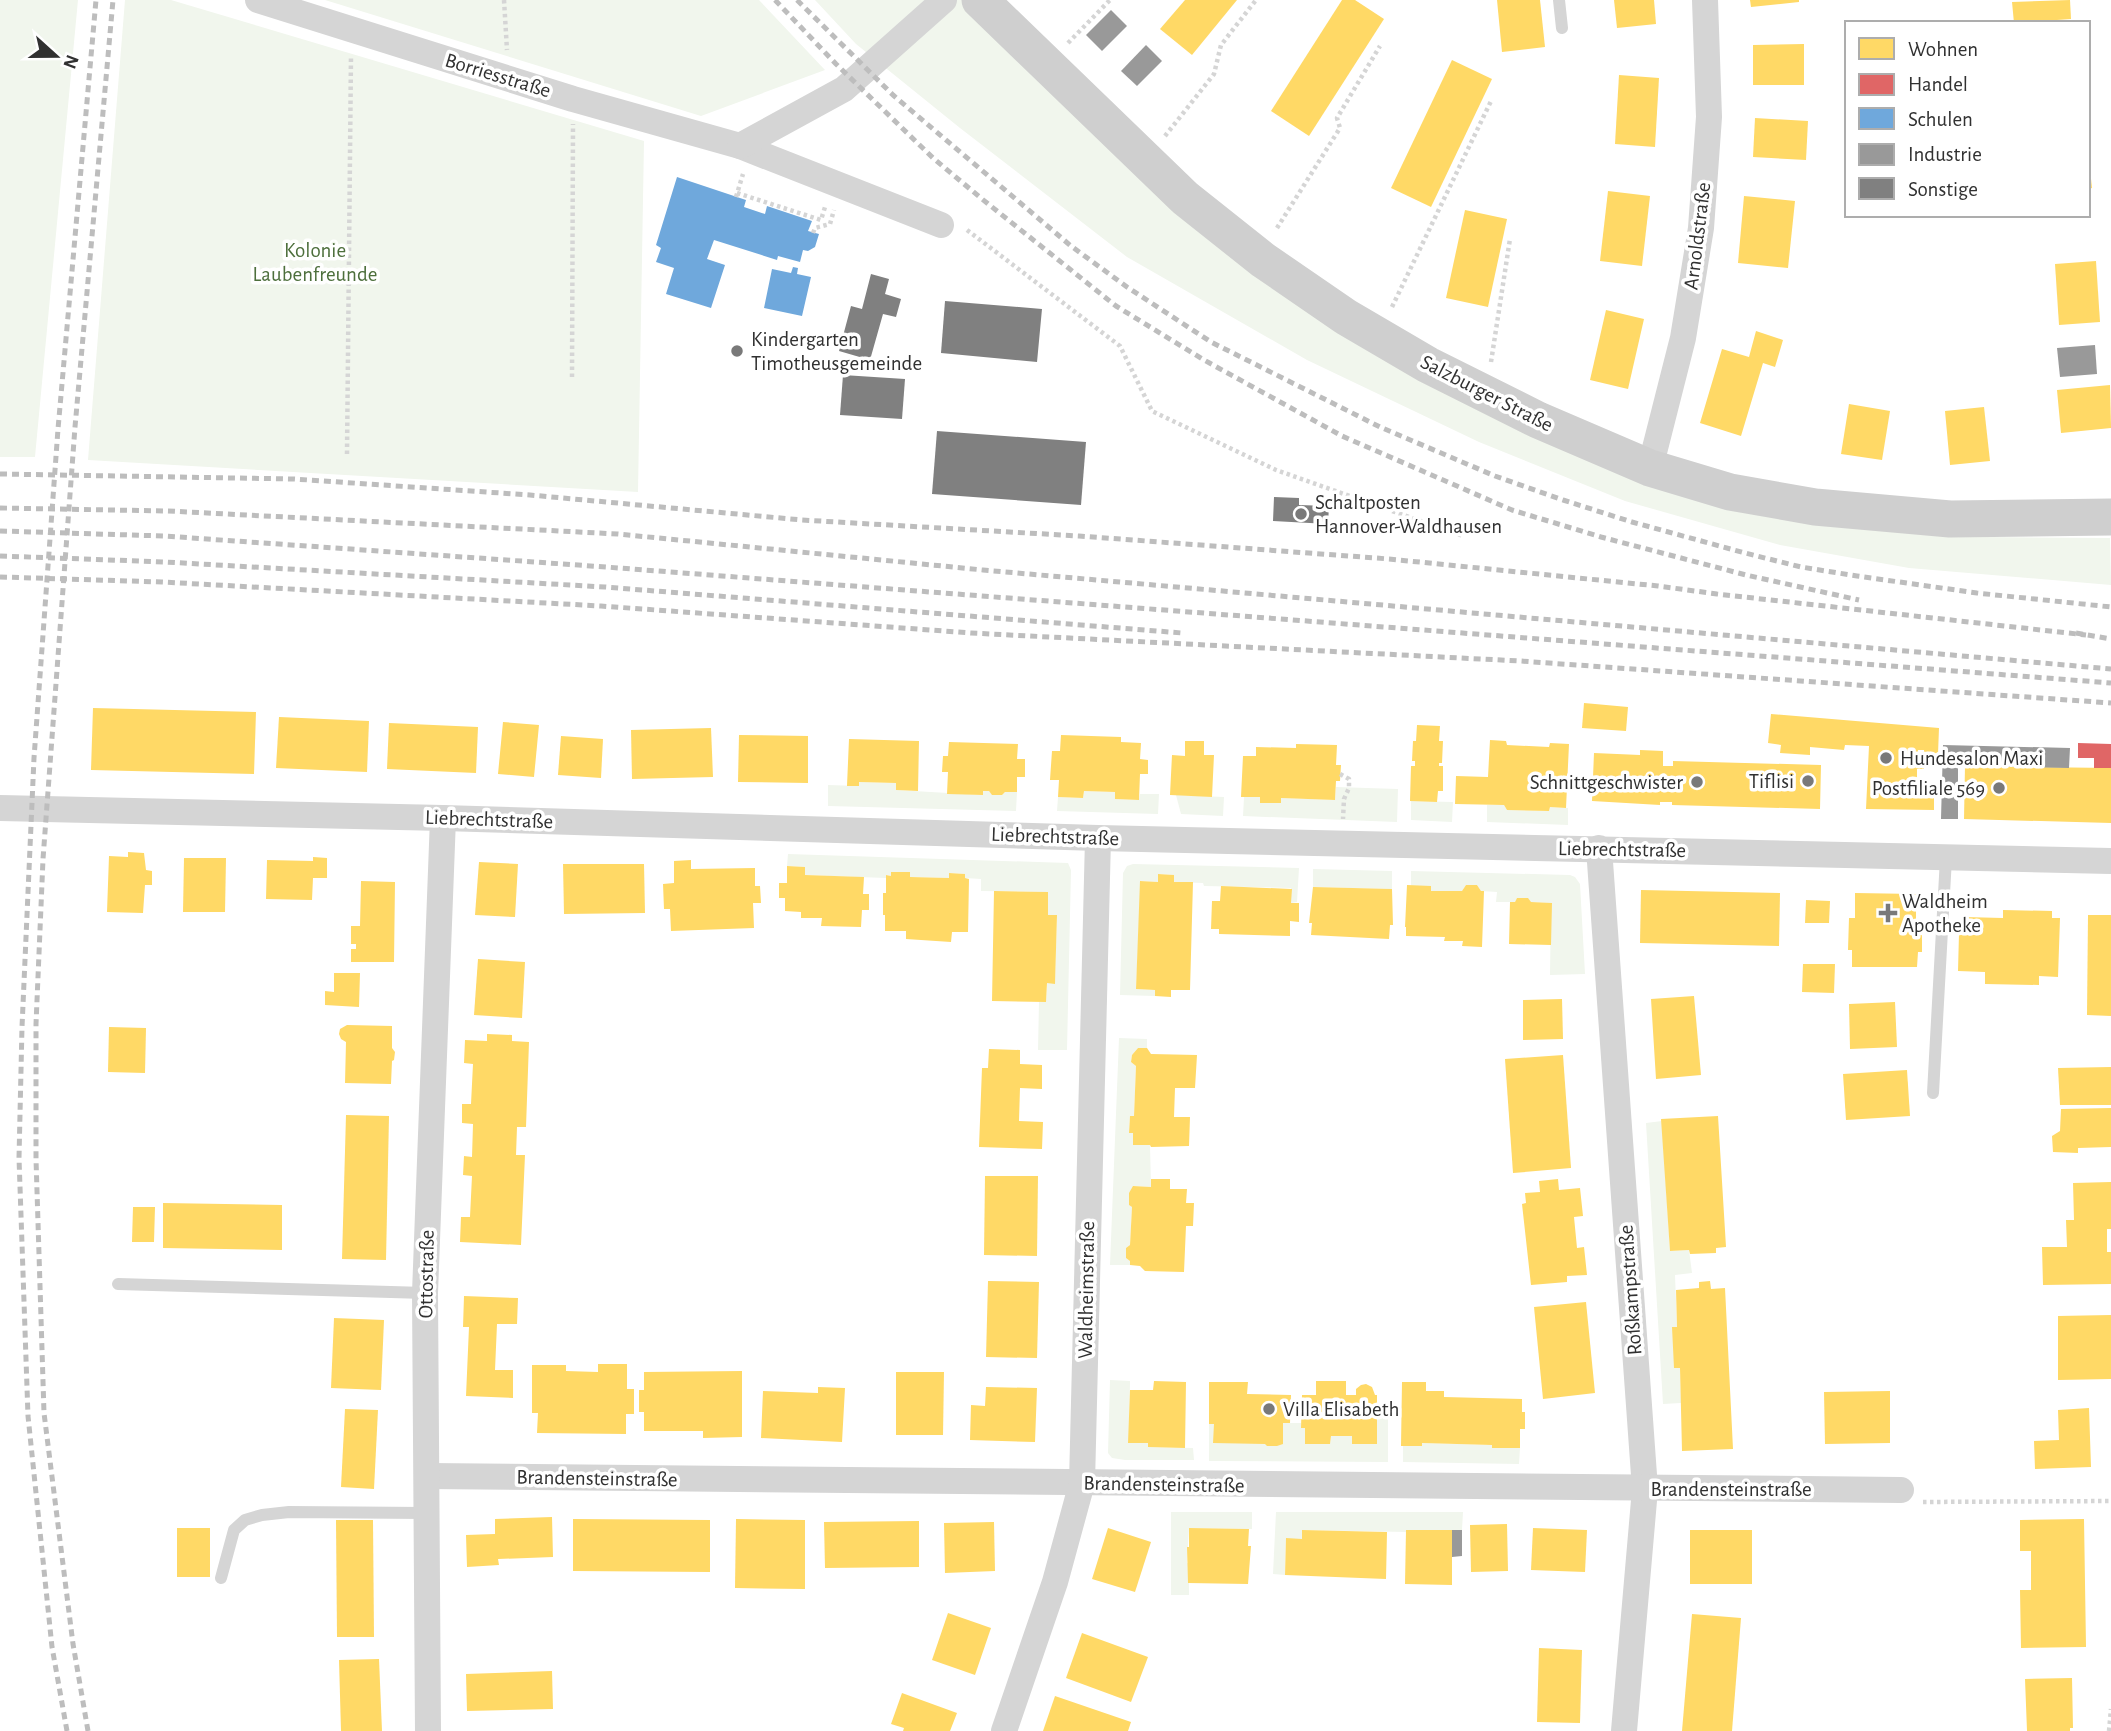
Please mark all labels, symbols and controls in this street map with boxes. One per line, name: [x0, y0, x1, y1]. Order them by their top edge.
north arrow: [21, 21, 91, 91]
legend: [1845, 21, 2090, 217]
text: Wohnen: [1908, 39, 1978, 60]
street label: Borriesstraße: [443, 49, 553, 102]
text: N: [59, 52, 82, 71]
text: Handel: [1908, 74, 1968, 95]
text: Schulen: [1908, 109, 1973, 130]
text: Industrie: [1908, 144, 1982, 165]
text: Sonstige: [1908, 179, 1978, 200]
street label: Arnoldstraße: [1680, 181, 1714, 291]
park label: Kolonie Laubenfreunde: [253, 240, 377, 285]
place label: Kindergarten Timotheusgemeinde: [751, 329, 922, 374]
marker: Kindergarten Timotheusgemeinde: [729, 343, 745, 359]
street label: Salzburger Straße: [1417, 351, 1556, 436]
place label: Schaltposten Hannover-Waldhausen: [1315, 492, 1502, 537]
marker: Schaltposten Hannover-Waldhausen: [1293, 506, 1309, 522]
place label: Hundesalon Maxi: [1900, 748, 2043, 769]
marker: Hundesalon Maxi: [1878, 750, 1894, 766]
place label: Tiflisi: [1749, 771, 1794, 792]
place label: Schnittgeschwister: [1530, 772, 1683, 793]
marker: Tiflisi: [1800, 773, 1816, 789]
marker: Schnittgeschwister: [1689, 774, 1705, 790]
place label: Postfiliale 569: [1872, 778, 1985, 799]
marker: Postfiliale 569: [1991, 780, 2007, 796]
street label: Liebrechtstraße: [425, 807, 553, 832]
street label: Liebrechtstraße: [991, 824, 1119, 849]
street label: Liebrechtstraße: [1558, 838, 1686, 861]
place label: Waldheim Apotheke: [1902, 891, 1988, 936]
marker: Waldheim Apotheke: [1880, 905, 1896, 921]
street label: Waldheimstraße: [1075, 1221, 1098, 1359]
street label: Roßkampstraße: [1615, 1224, 1646, 1356]
street label: Ottostraße: [415, 1229, 438, 1319]
place label: Villa Elisabeth: [1283, 1399, 1399, 1420]
marker: Villa Elisabeth: [1261, 1401, 1277, 1417]
street label: Brandensteinstraße: [516, 1467, 678, 1490]
street label: Brandensteinstraße: [1083, 1473, 1245, 1496]
street label: Brandensteinstraße: [1650, 1479, 1812, 1500]

